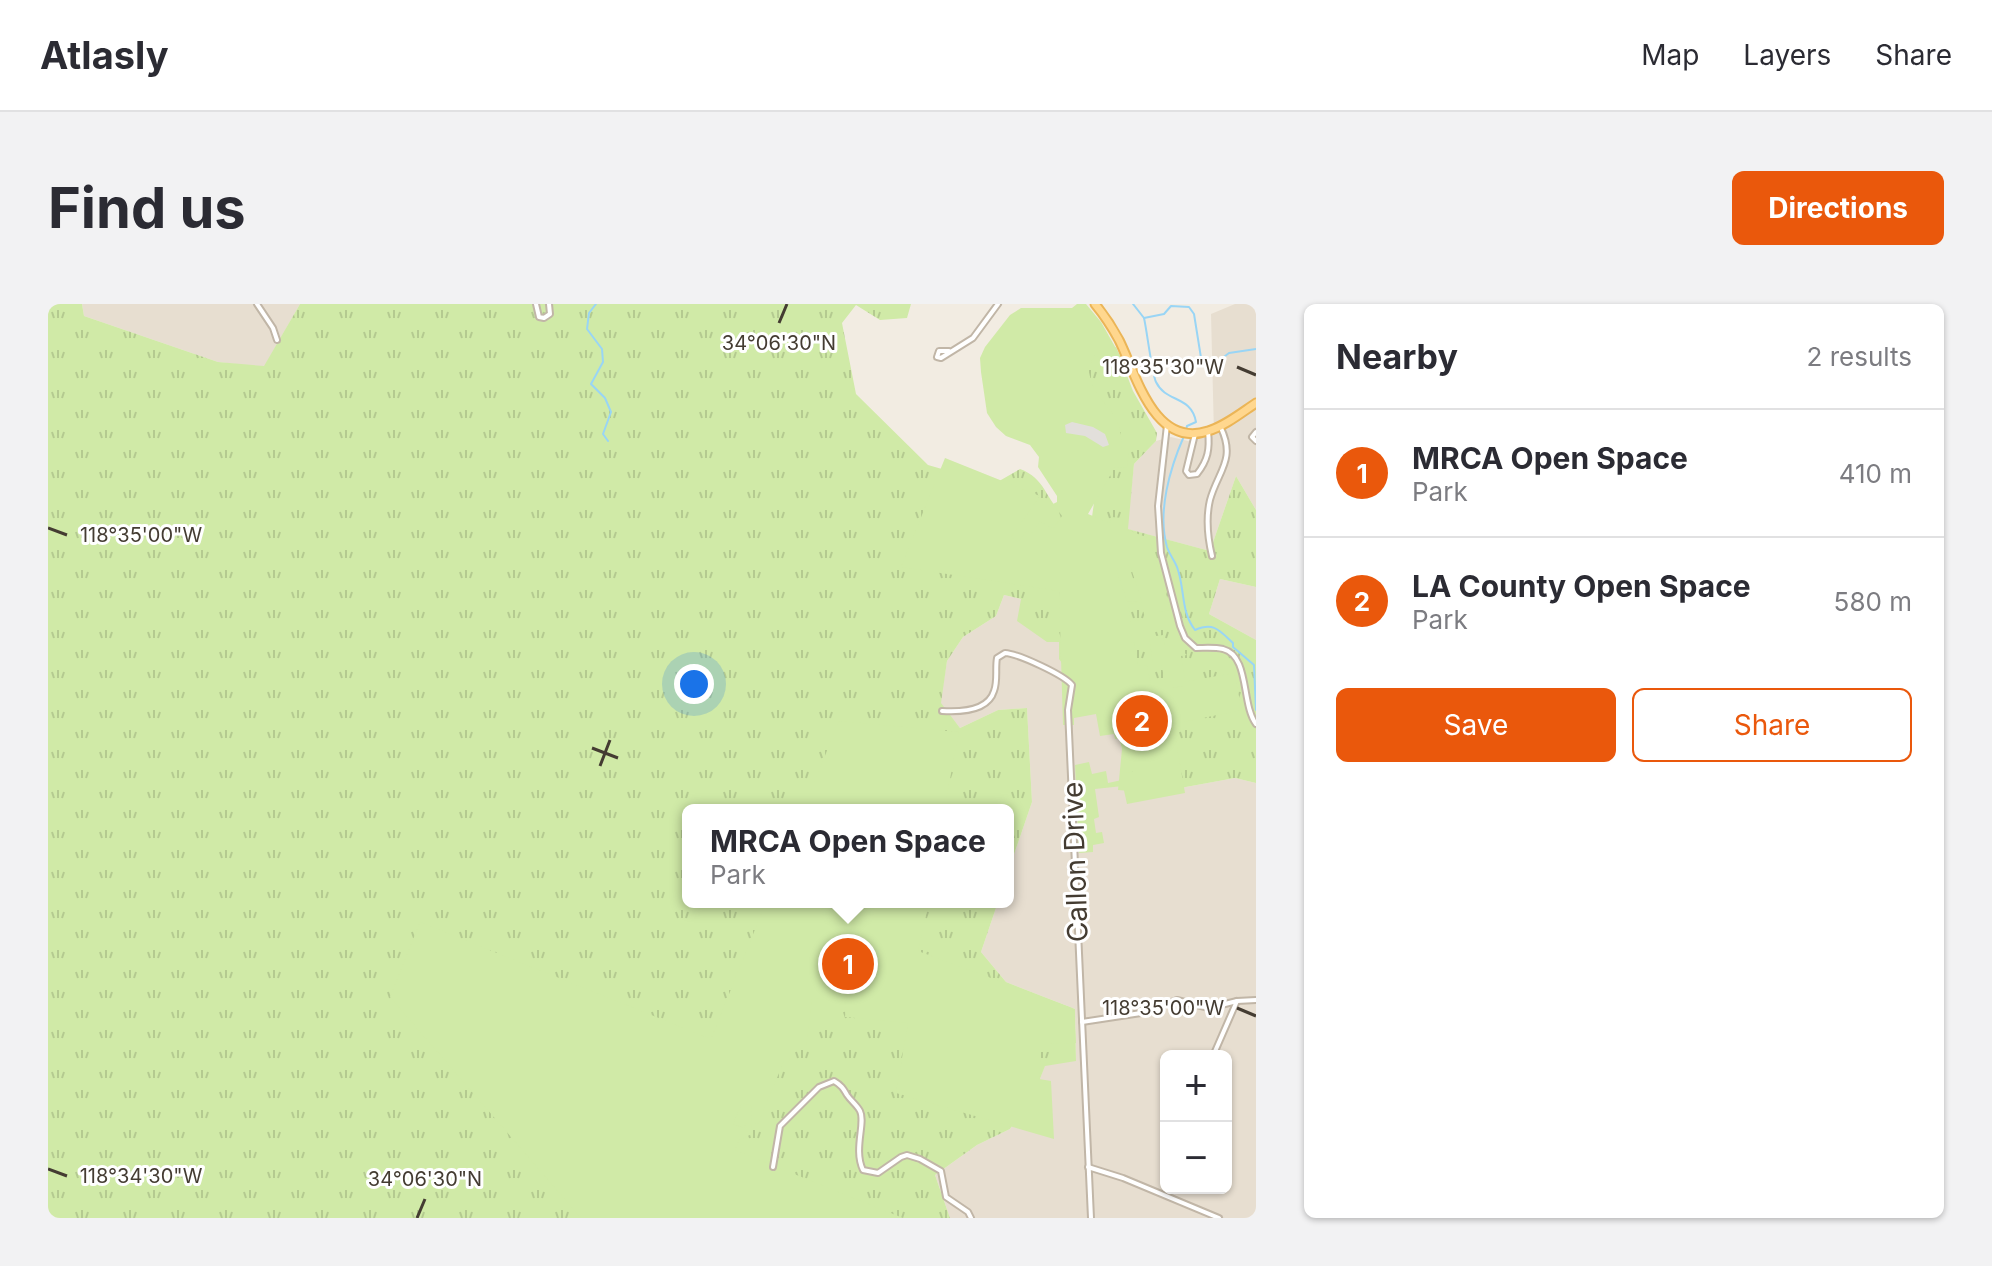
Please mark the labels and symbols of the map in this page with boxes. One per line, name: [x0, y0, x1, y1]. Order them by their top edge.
text: 34°06'30"N: [722, 331, 836, 355]
text: 118°35'30"W: [1102, 355, 1224, 379]
text: 118°35'00"W: [80, 523, 202, 547]
your location: [674, 664, 714, 704]
pin: 2: [1116, 691, 1168, 751]
street label: Callon Drive: [1055, 781, 1095, 943]
pin: 1: [822, 934, 874, 994]
text: 118°35'00"W: [1102, 996, 1224, 1020]
text: 118°34'30"W: [80, 1164, 203, 1188]
text: 34°06'30"N: [368, 1167, 482, 1191]

